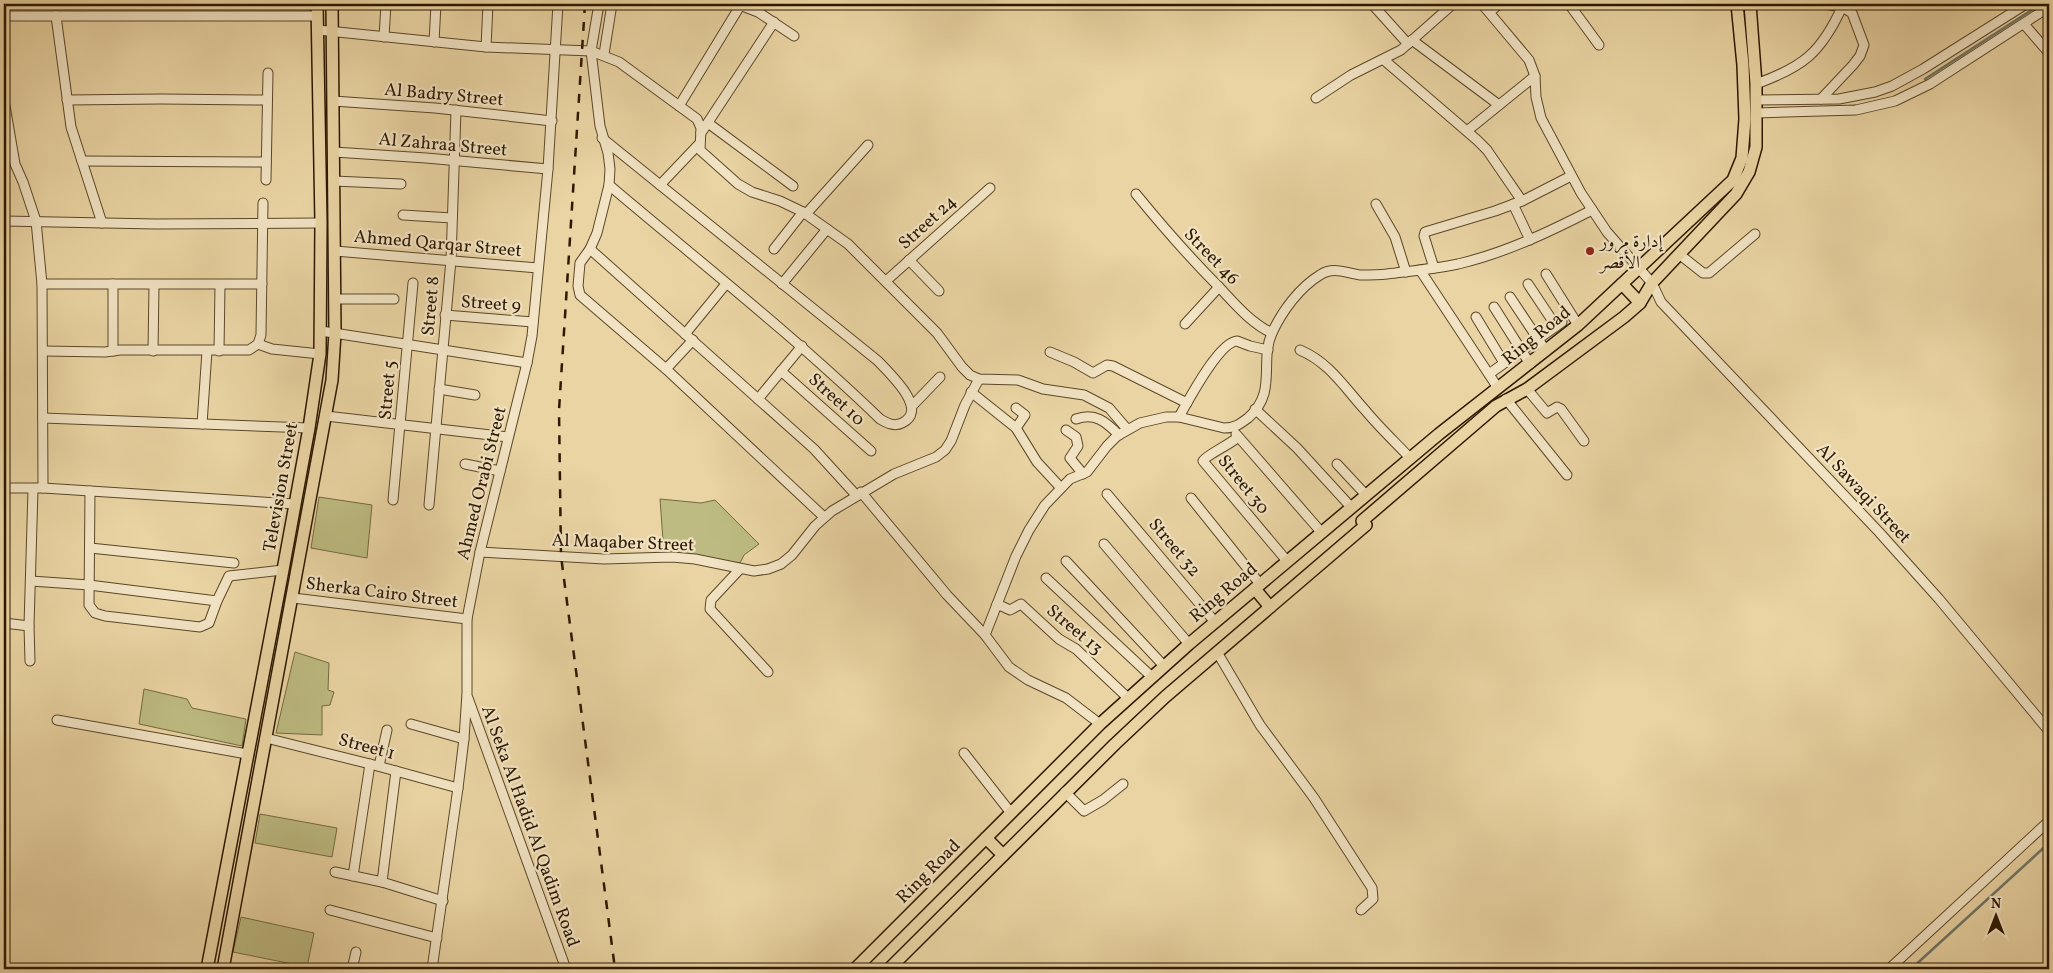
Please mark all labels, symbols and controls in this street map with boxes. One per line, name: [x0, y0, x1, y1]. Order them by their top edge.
street label: Al Badry Street: [383, 78, 504, 113]
street label: Al Zahraa Street: [378, 127, 508, 164]
street label: Street 24: [893, 190, 963, 256]
street label: Street 46: [1177, 223, 1244, 291]
street label: Ahmed Qarqar Street: [353, 225, 523, 264]
place label: إدارة مرور الأقصر: [1598, 230, 1664, 276]
marker: إدارة مرور الأقصر: [1584, 245, 1596, 257]
street label: Street 8: [416, 275, 447, 337]
street label: Street 9: [460, 290, 522, 319]
street label: Ring Road: [1497, 301, 1577, 372]
street label: Street 5: [373, 359, 404, 421]
street label: Street 10: [802, 368, 870, 432]
street label: Ahmed Orabi Street: [451, 404, 514, 563]
street label: Television Street: [258, 421, 305, 554]
street label: Al Sawaqi Street: [1810, 438, 1916, 550]
street label: Street 30: [1211, 450, 1275, 520]
street label: Street 32: [1142, 513, 1206, 583]
street label: Al Maqaber Street: [551, 529, 695, 558]
street label: Ring Road: [1185, 557, 1263, 629]
street label: Sherka Cairo Street: [304, 572, 459, 615]
street label: Street 13: [1040, 599, 1108, 661]
street label: Al Seka Al Hadid Al Qadim Road: [474, 702, 585, 951]
street label: Street 1: [335, 728, 398, 767]
street label: Ring Road: [891, 834, 967, 910]
north arrow: [1970, 890, 2020, 940]
text: N: [1991, 895, 2001, 914]

